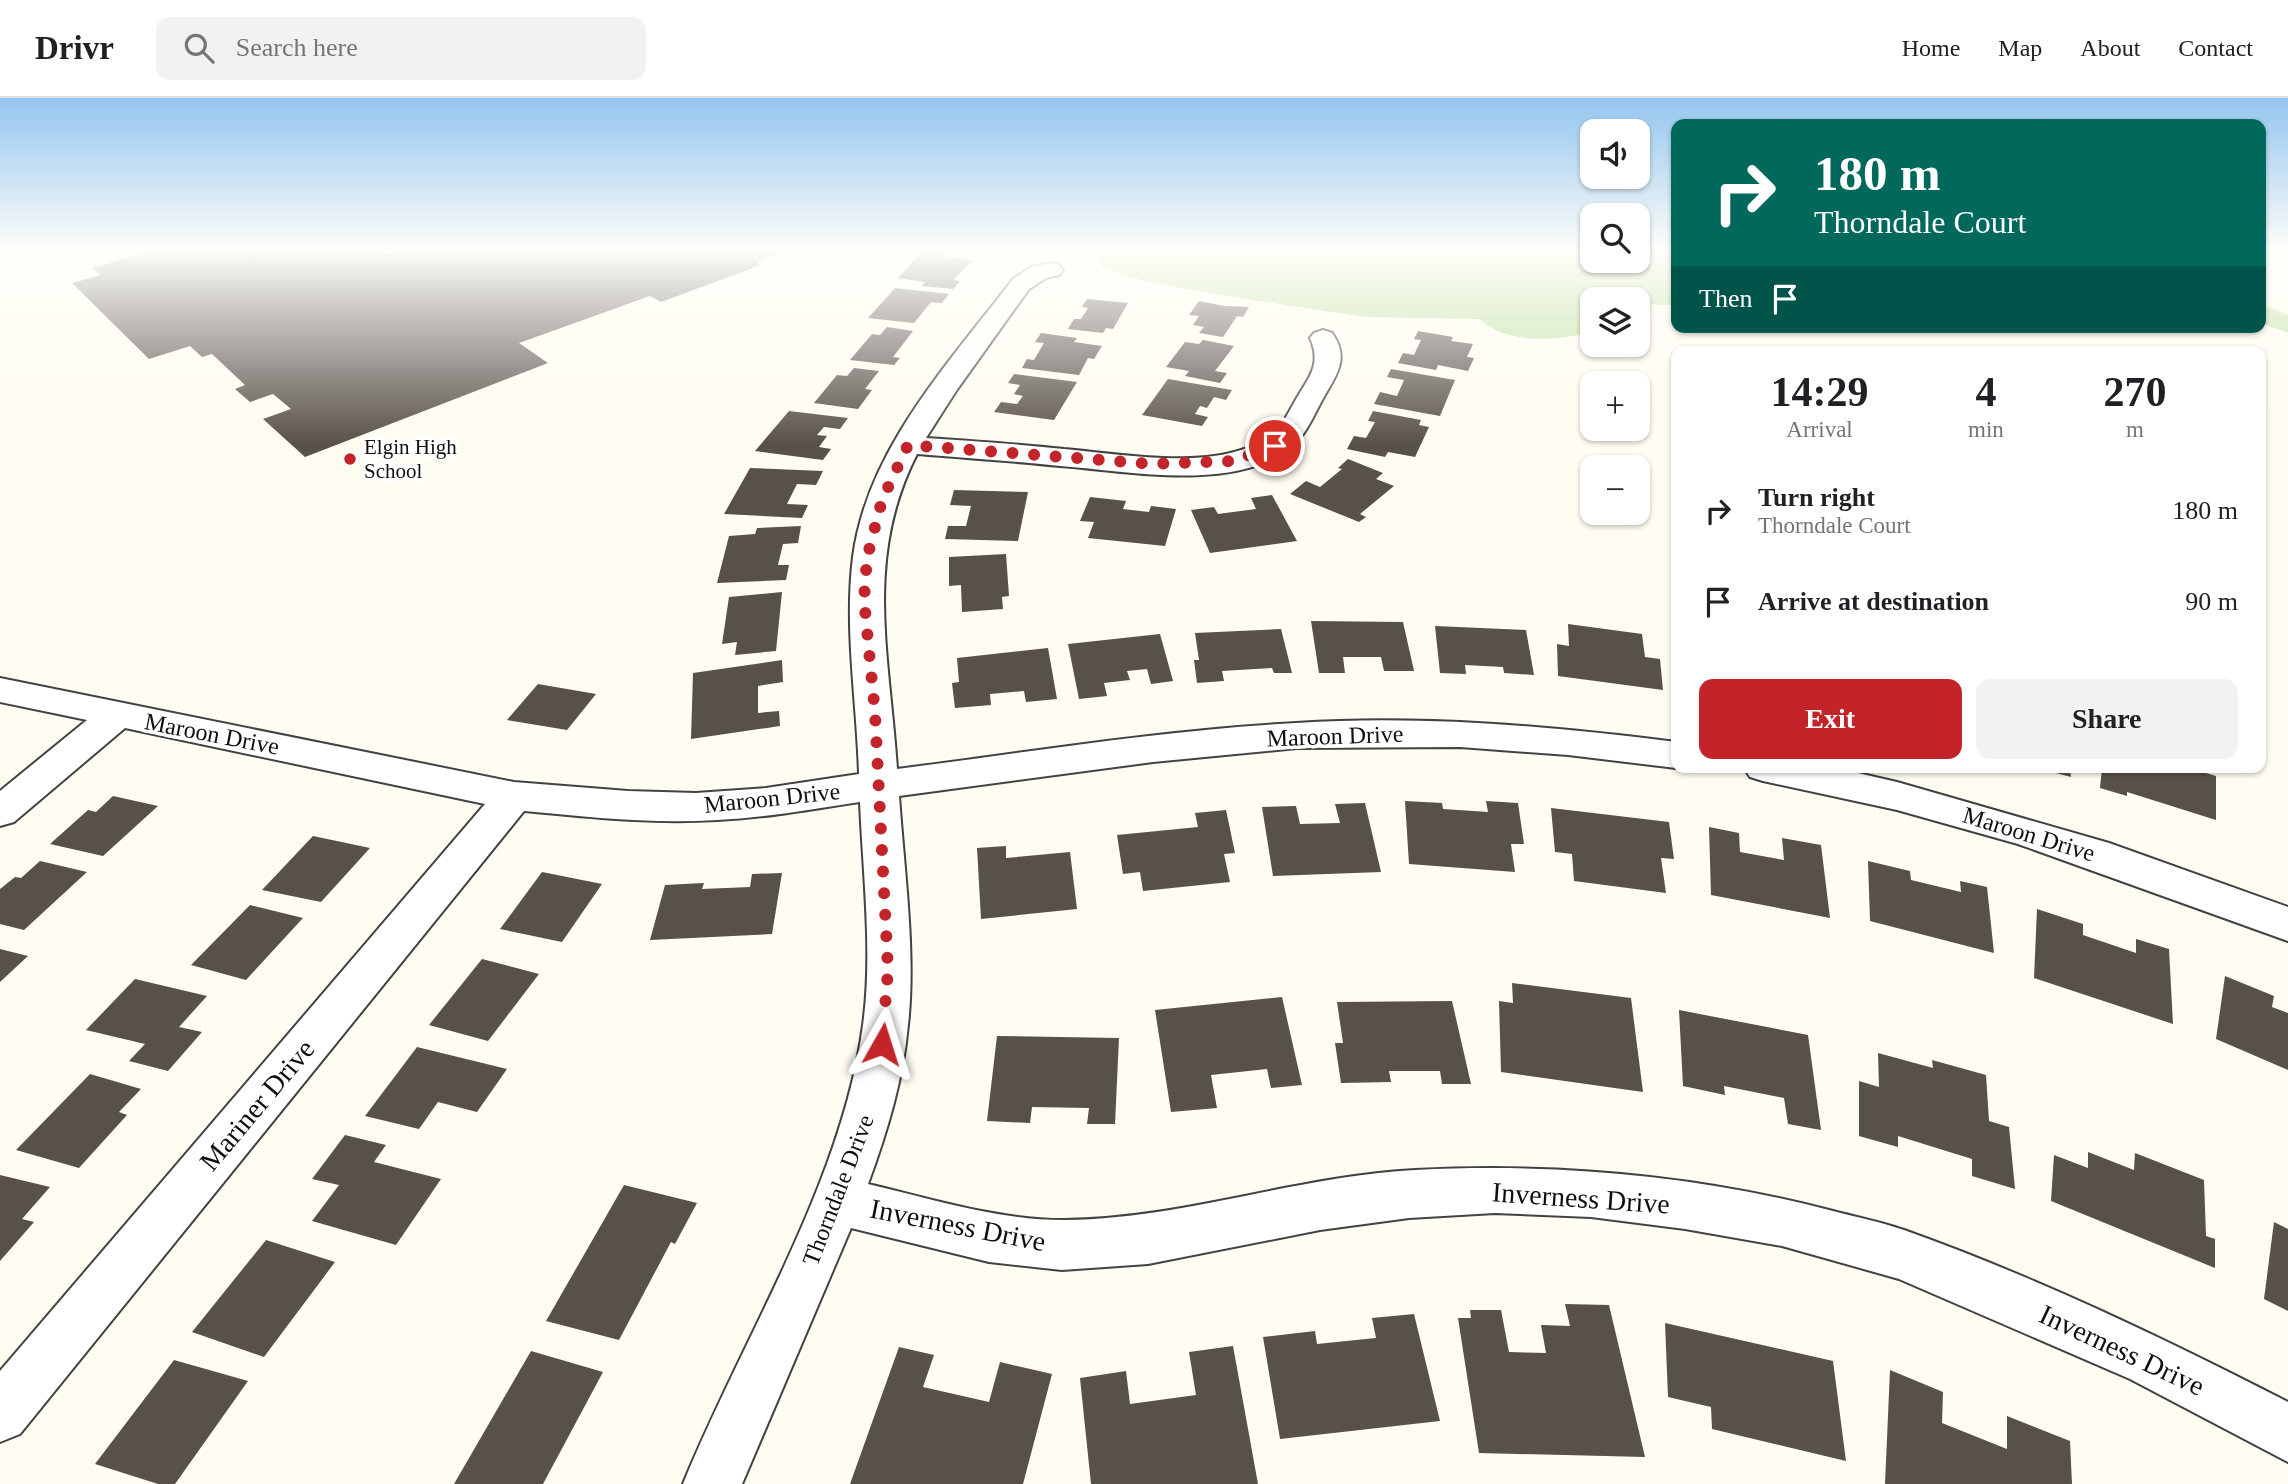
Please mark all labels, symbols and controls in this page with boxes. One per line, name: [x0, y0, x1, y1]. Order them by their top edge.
search box: [156, 17, 646, 80]
icon: search: [180, 29, 218, 67]
text: Drivr: [35, 30, 114, 66]
text: Search here: [236, 33, 358, 62]
text: Home: [1902, 35, 1960, 61]
text: Map: [1998, 35, 2042, 61]
text: About: [2080, 35, 2140, 61]
text: Contact: [2178, 35, 2253, 61]
map controls: [1580, 119, 1650, 525]
button: sound: [1580, 119, 1650, 189]
text: 180 m: [1814, 146, 1941, 201]
icon: right: [1699, 147, 1790, 238]
button: search: [1580, 203, 1650, 273]
text: Thorndale Court: [1814, 204, 2026, 240]
icon: arrive: [1766, 280, 1804, 318]
text: Then: [1699, 284, 1752, 313]
button: layers: [1580, 287, 1650, 357]
text: 14:29: [1771, 369, 1869, 415]
text: 4: [1975, 369, 1996, 415]
text: 270: [2103, 369, 2166, 415]
button: +: [1580, 371, 1650, 441]
pin: [1245, 416, 1305, 476]
text: Arrival: [1786, 417, 1853, 442]
text: min: [1968, 417, 2004, 442]
text: m: [2126, 417, 2144, 442]
icon: arrive: [1256, 427, 1294, 465]
place label: Elgin High School: [364, 435, 457, 483]
marker: Elgin High School: [342, 451, 358, 467]
button: −: [1580, 455, 1650, 525]
text: Turn right: [1758, 483, 1875, 512]
icon: right: [1699, 492, 1737, 530]
text: 180 m: [2172, 496, 2238, 525]
text: Thorndale Court: [1758, 513, 1911, 538]
icon: arrive: [1699, 583, 1737, 621]
text: Arrive at destination: [1758, 587, 1989, 616]
text: 90 m: [2185, 587, 2238, 616]
button: Exit: [1699, 679, 1962, 759]
button: Share: [1976, 679, 2238, 759]
street label: Maroon Drive: [142, 708, 282, 760]
street label: Maroon Drive: [1266, 721, 1404, 751]
street label: Maroon Drive: [703, 778, 841, 818]
street label: Maroon Drive: [1960, 802, 2098, 866]
position arrow: [845, 1007, 919, 1081]
street label: Mariner Drive: [193, 1033, 321, 1177]
street label: Thorndale Drive: [797, 1111, 879, 1269]
street label: Inverness Drive: [1491, 1176, 1671, 1220]
street label: Inverness Drive: [868, 1193, 1048, 1257]
street label: Inverness Drive: [2035, 1298, 2209, 1402]

